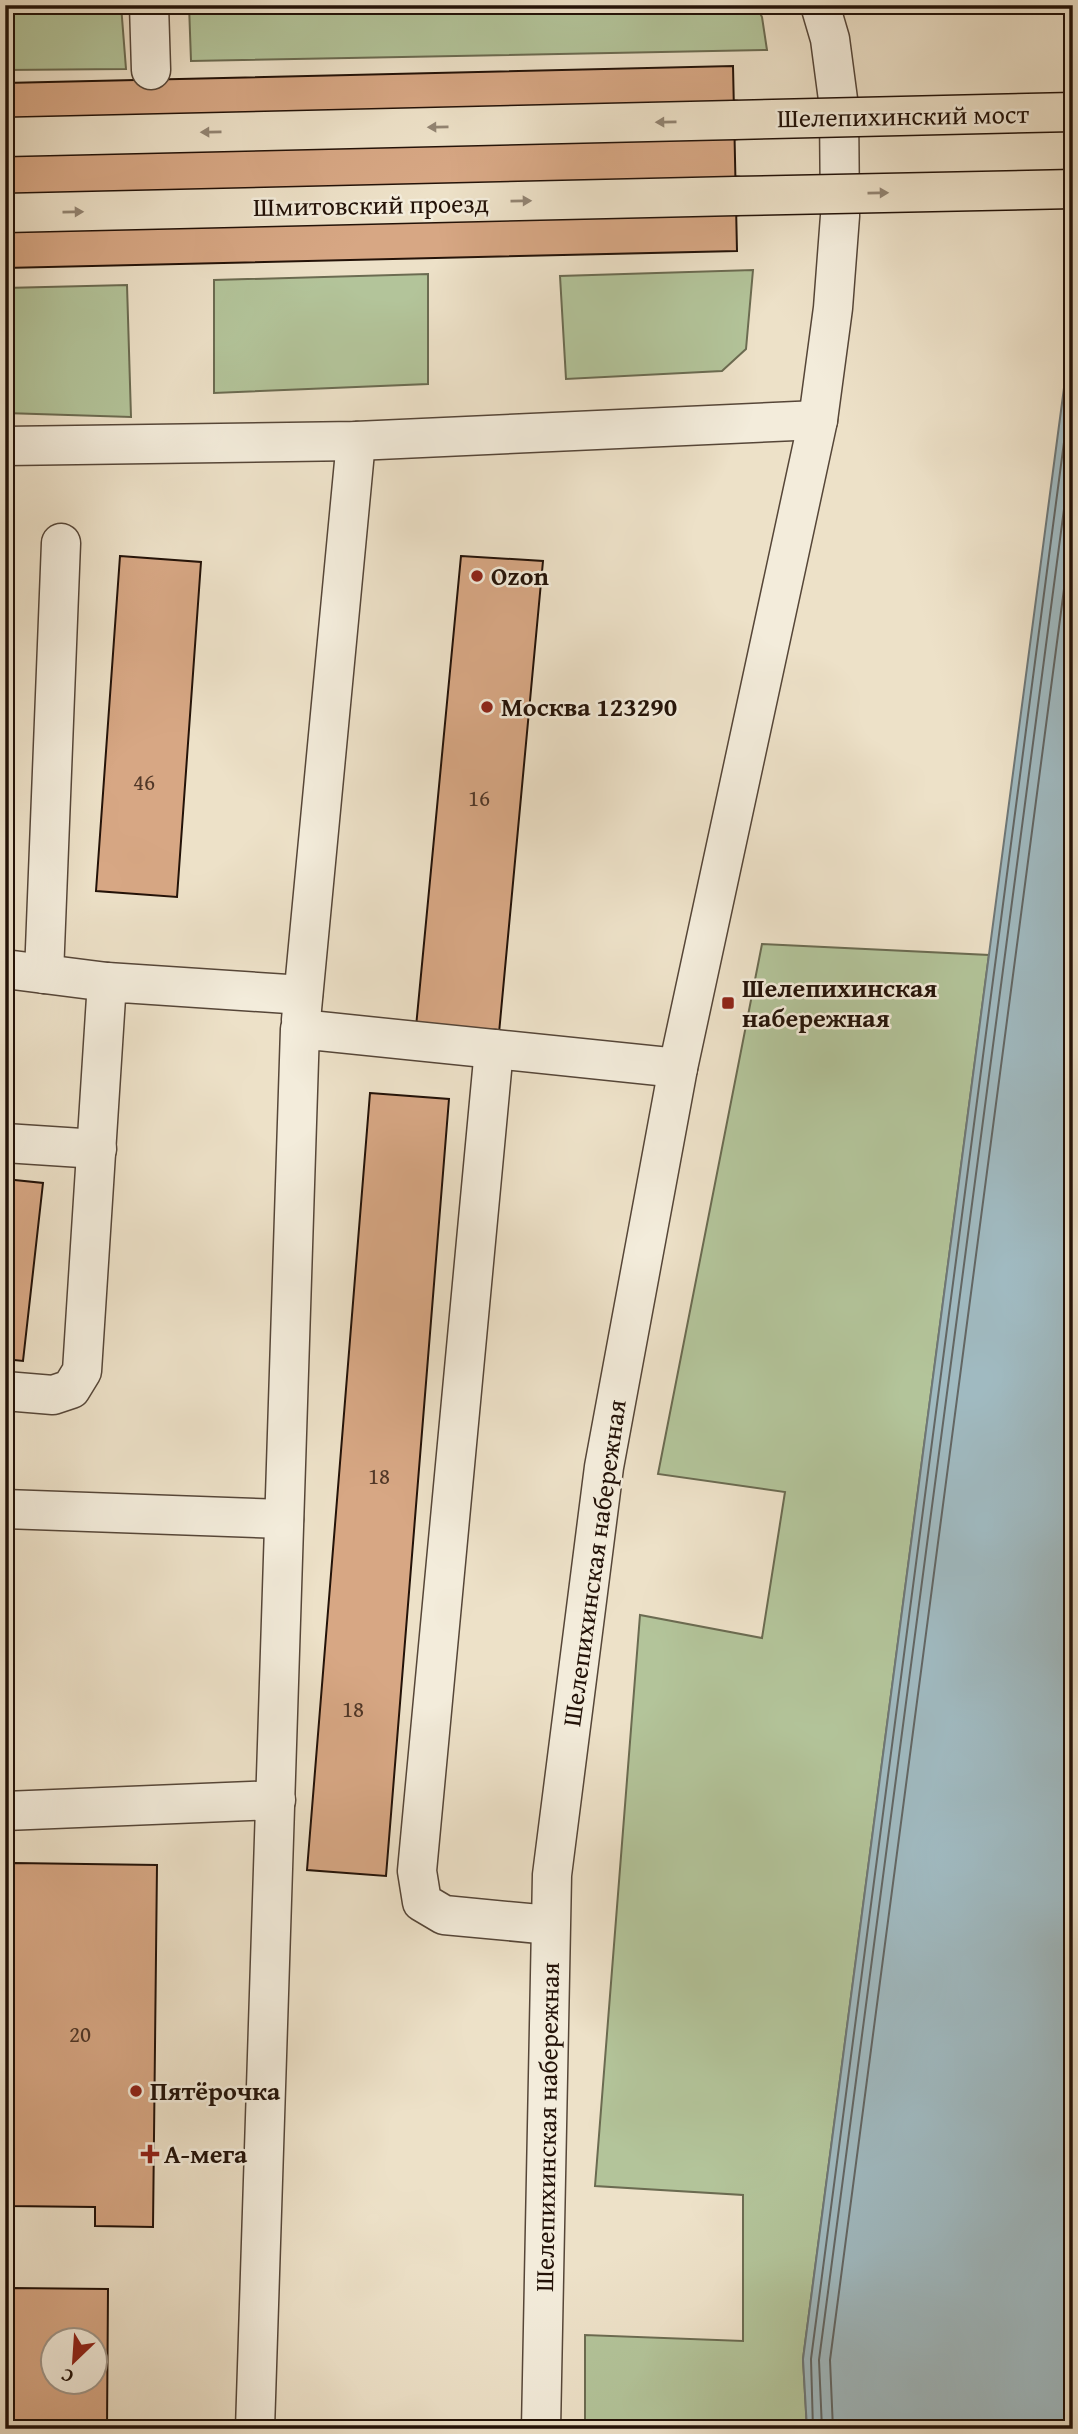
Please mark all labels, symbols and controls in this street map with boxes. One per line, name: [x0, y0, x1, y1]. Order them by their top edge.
street label: Шелепихинский мост: [777, 94, 1030, 137]
one-way arrow: [654, 116, 676, 128]
one-way arrow: [427, 121, 449, 133]
one-way arrow: [200, 126, 222, 138]
street label: Шмитовский проезд: [253, 183, 489, 226]
one-way arrow: [867, 187, 889, 199]
one-way arrow: [511, 196, 533, 207]
one-way arrow: [63, 206, 85, 218]
place label: Ozon: [491, 556, 550, 595]
marker: Ozon: [469, 568, 485, 584]
place label: Москва 123290: [501, 687, 677, 726]
marker: Москва 123290: [479, 699, 495, 715]
house number: 46: [133, 765, 155, 798]
house number: 16: [468, 781, 490, 814]
place label: Шелепихинская набережная: [742, 968, 937, 1037]
marker: Шелепихинская набережная: [720, 995, 736, 1011]
street label: Шелепихинская набережная: [551, 1397, 636, 1729]
house number: 18: [368, 1459, 390, 1492]
house number: 18: [342, 1692, 364, 1725]
street label: Шелепихинская набережная: [524, 1962, 569, 2292]
house number: 20: [69, 2017, 91, 2050]
place label: Пятёрочка: [150, 2071, 281, 2110]
marker: Пятёрочка: [128, 2083, 144, 2099]
place label: А-мега: [164, 2134, 248, 2173]
marker: А-мега: [142, 2146, 158, 2162]
north arrow: [38, 2326, 108, 2396]
text: С: [56, 2361, 78, 2391]

